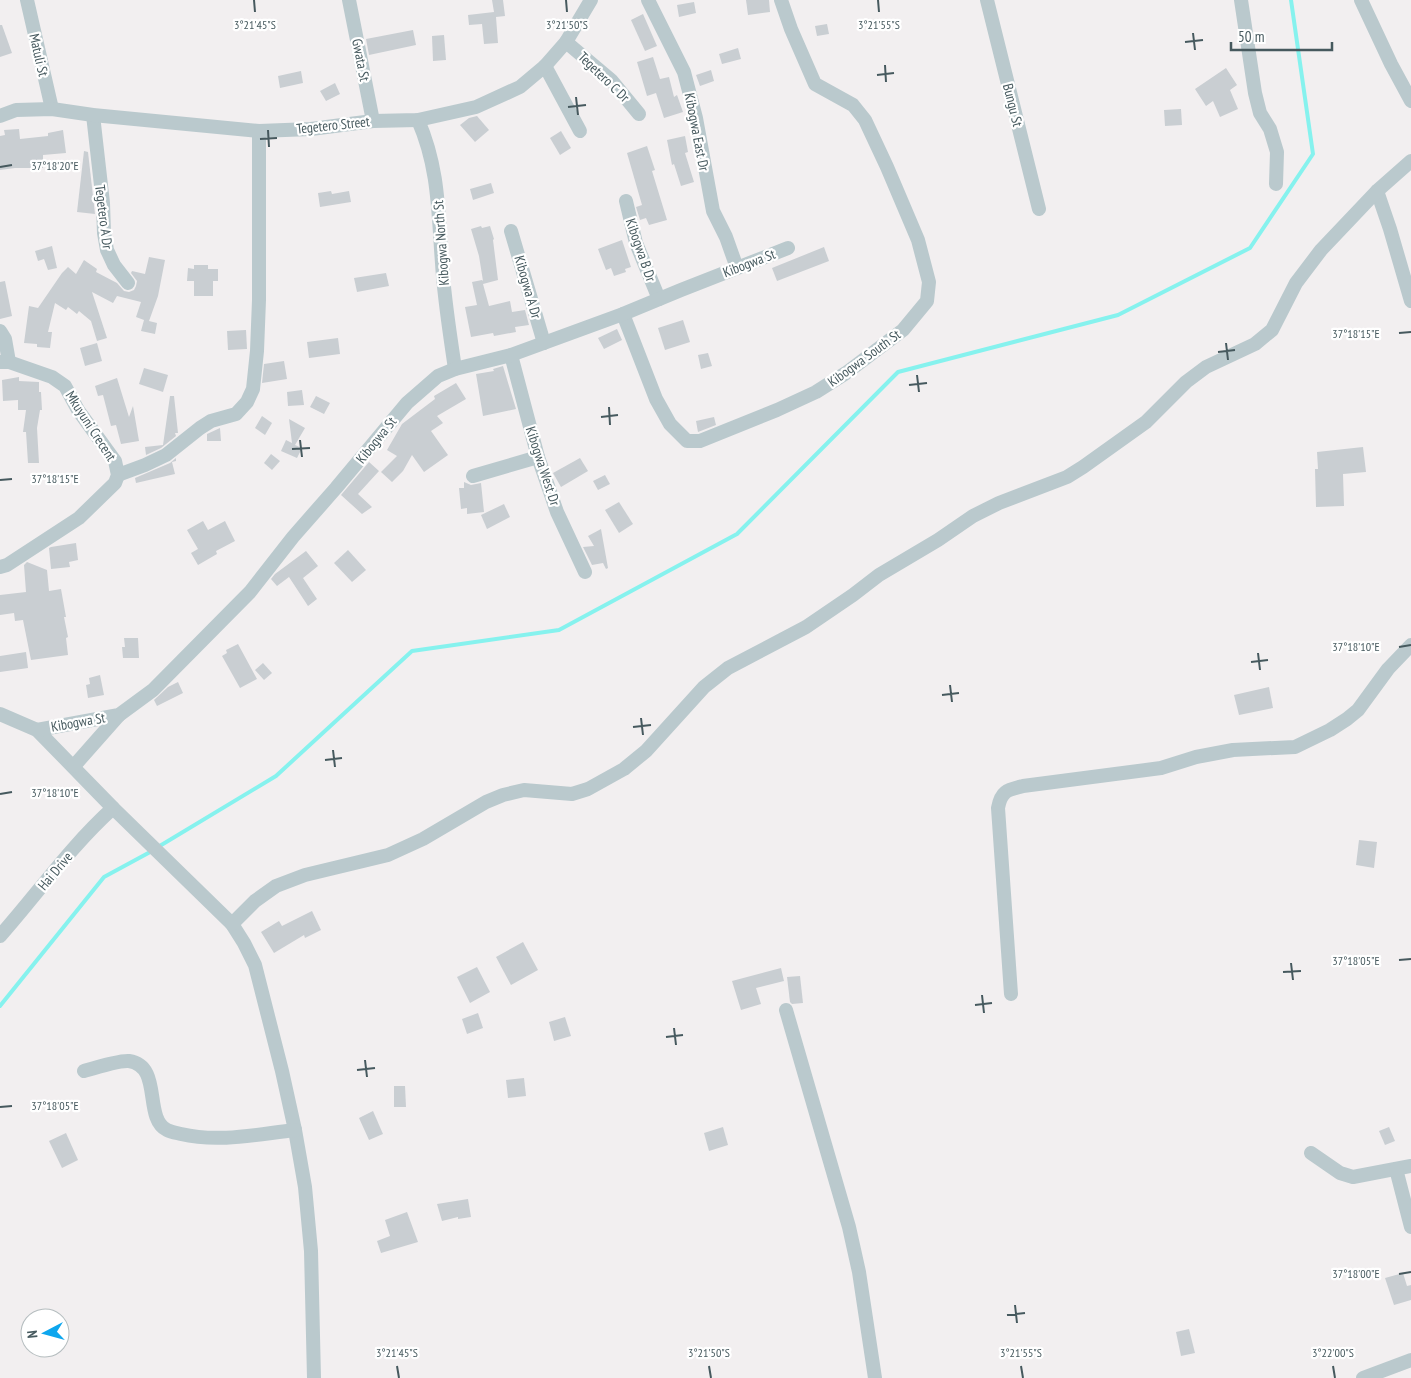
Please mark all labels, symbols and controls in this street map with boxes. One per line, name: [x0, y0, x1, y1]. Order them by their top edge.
text: 3°21'45"S: [234, 17, 276, 32]
text: 3°21'50"S: [546, 17, 588, 32]
text: 3°21'55"S: [858, 17, 900, 32]
scale bar: [1231, 20, 1332, 52]
text: 50 m: [1238, 27, 1264, 46]
street label: Matuli St: [25, 32, 53, 78]
street label: Gwata St: [348, 37, 374, 83]
street label: Tegetero C Dr: [574, 48, 634, 106]
street label: Bungu St: [999, 82, 1027, 129]
street label: Kibogwa East Dr: [681, 91, 713, 173]
street label: Tegetero Street: [295, 112, 371, 138]
text: 37°18'20"E: [31, 158, 79, 173]
street label: Tegetero A Dr: [91, 184, 117, 250]
street label: Kibogwa North St: [429, 200, 453, 286]
street label: Kibogwa B Dr: [622, 216, 660, 284]
street label: Kibogwa St: [720, 245, 778, 281]
street label: Kibogwa A Dr: [510, 253, 546, 321]
street label: Kibogwa South St: [824, 325, 904, 391]
text: 37°18'15"E: [1332, 326, 1380, 341]
street label: Mkuyuni Crecent: [62, 387, 120, 465]
street label: Kibogwa St: [352, 413, 400, 467]
street label: Kibogwa West Dr: [522, 424, 564, 508]
text: 37°18'15"E: [31, 471, 79, 486]
text: 37°18'10"E: [1332, 639, 1380, 654]
street label: Kibogwa St: [49, 708, 107, 736]
text: 37°18'10"E: [31, 785, 79, 800]
street label: Hai Drive: [34, 848, 76, 894]
text: 37°18'05"E: [1332, 953, 1380, 968]
text: 37°18'05"E: [31, 1098, 79, 1113]
text: 37°18'00"E: [1332, 1266, 1380, 1281]
north arrow: [20, 1308, 70, 1358]
text: N: [23, 1330, 41, 1339]
text: 3°21'45"S: [376, 1345, 418, 1360]
text: 3°21'50"S: [688, 1345, 730, 1360]
text: 3°21'55"S: [1000, 1345, 1042, 1360]
text: 3°22'00"S: [1312, 1345, 1354, 1360]

